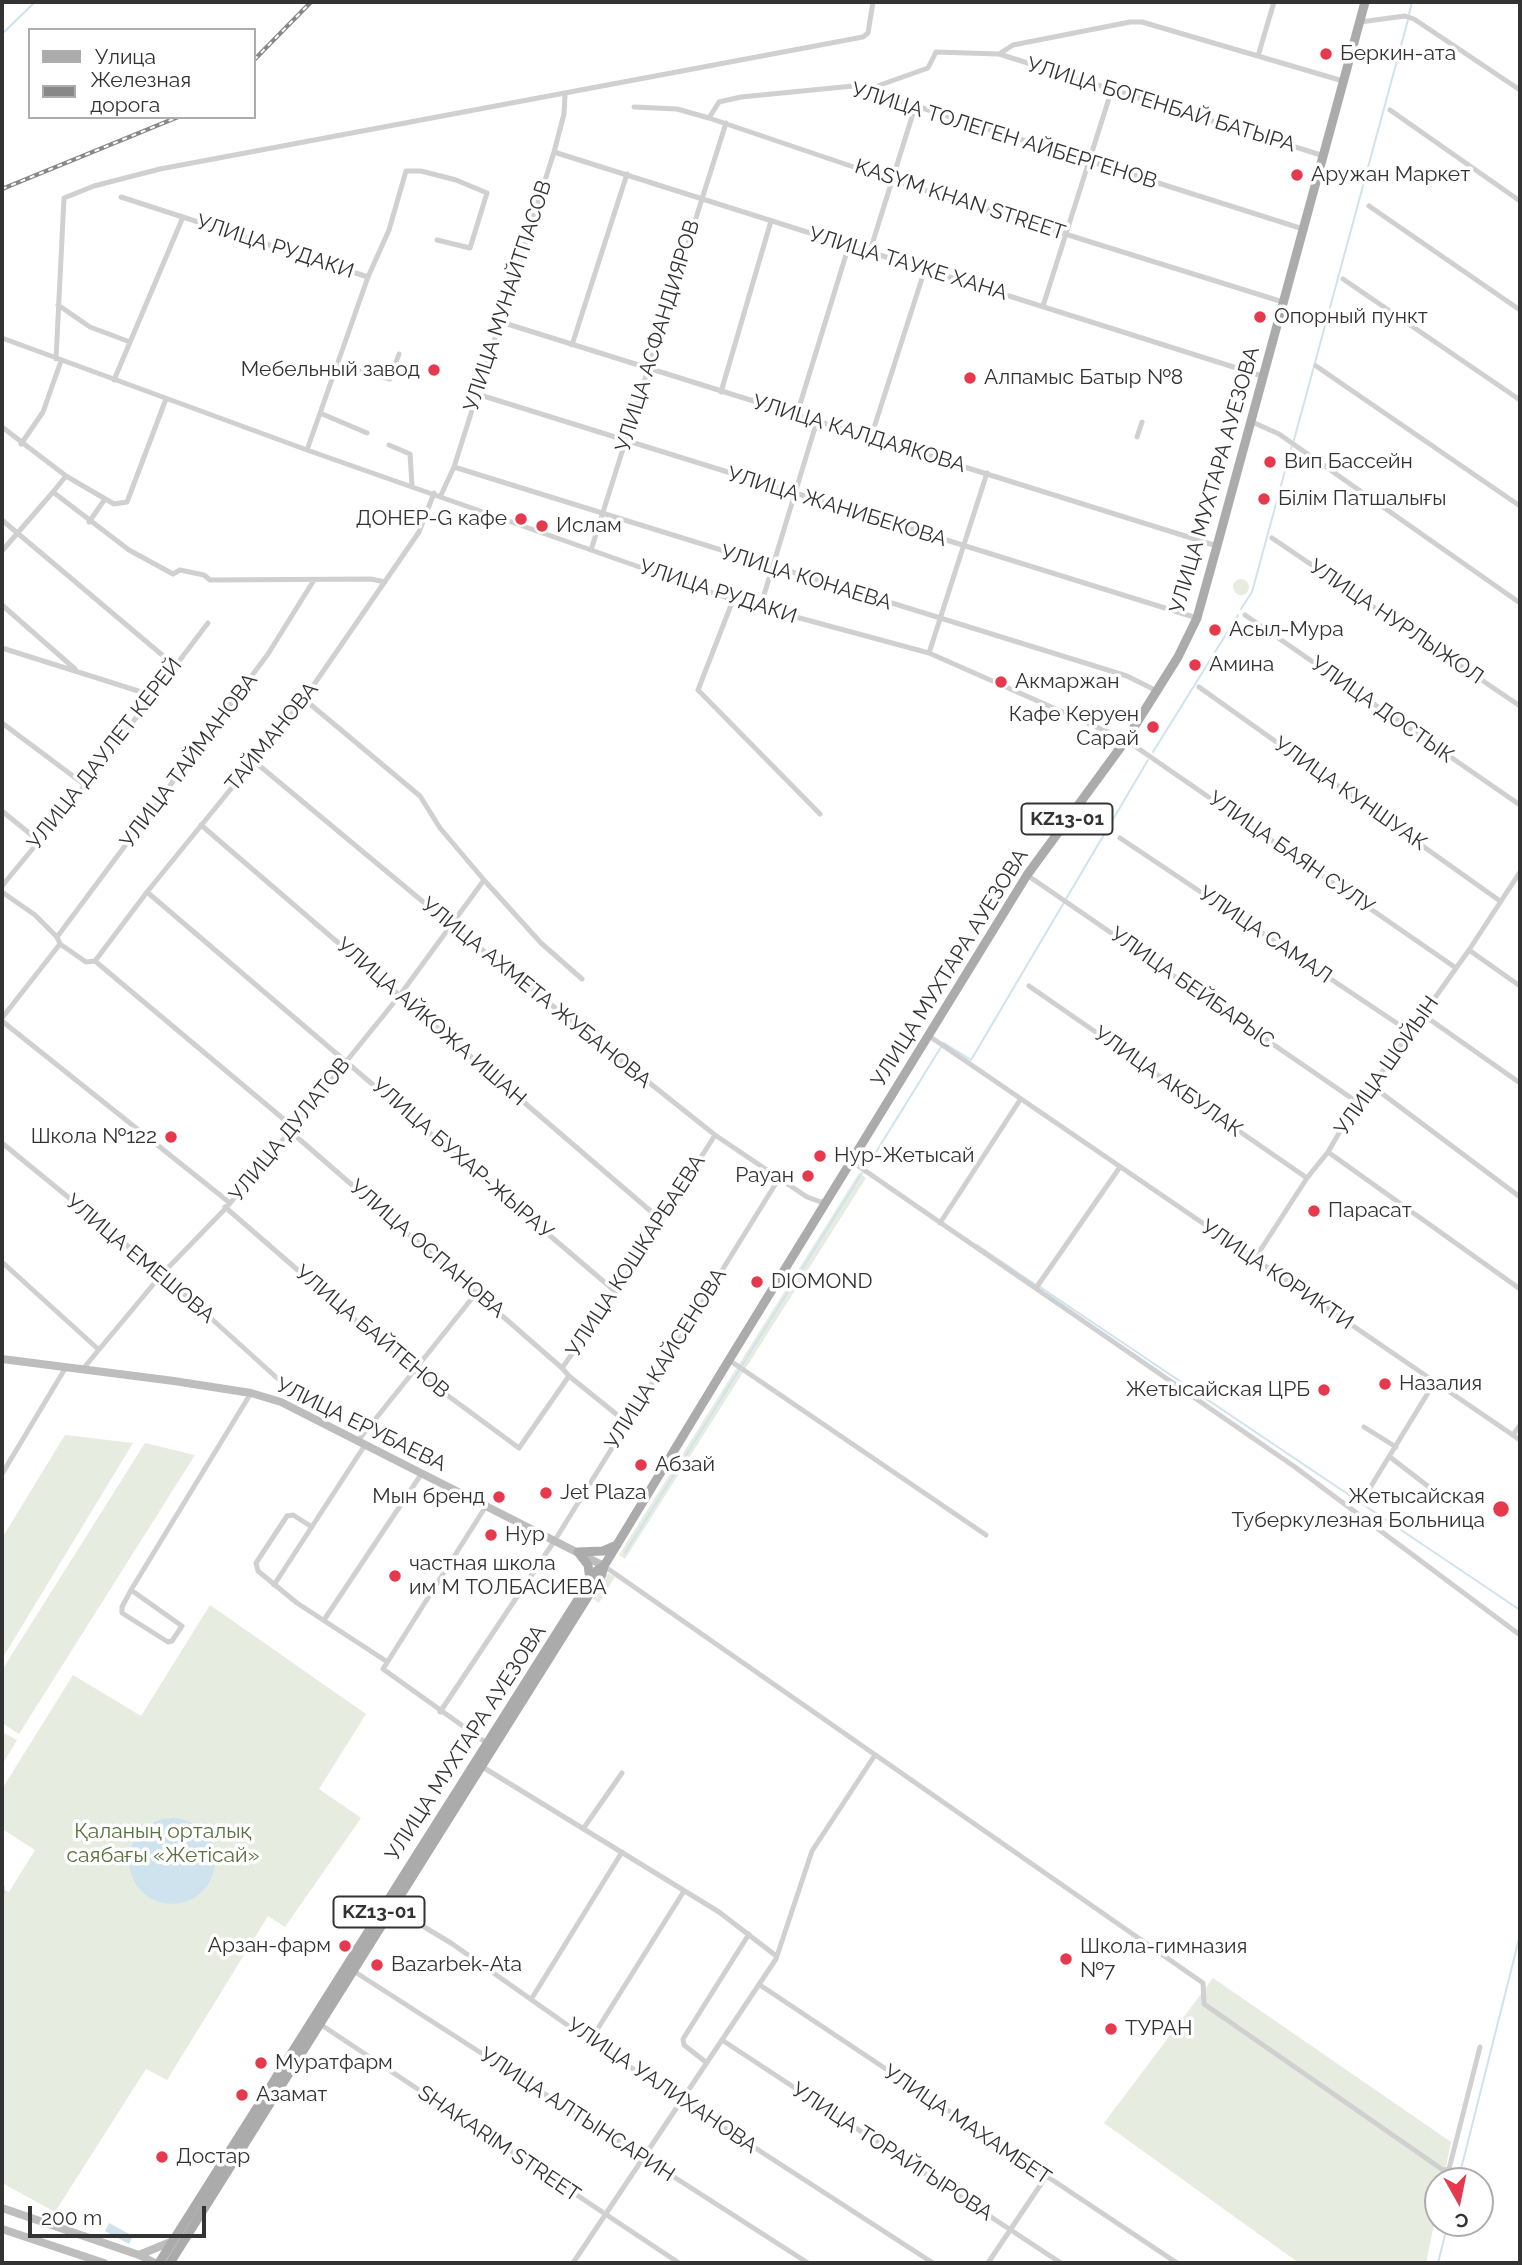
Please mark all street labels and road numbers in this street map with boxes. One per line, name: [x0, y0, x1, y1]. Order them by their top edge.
street label: УЛИЦА БОГЕНБАЙ БАТЫРА: [1024, 52, 1298, 158]
street label: УЛИЦА ТОЛЕГЕН АЙБЕРГЕНОВ: [848, 77, 1160, 195]
street label: KASYM KHAN STREET: [852, 154, 1068, 246]
street label: УЛИЦА МУНАЙТПАСОВ: [459, 177, 557, 415]
street label: УЛИЦА РУДАКИ: [193, 210, 357, 284]
street label: УЛИЦА АСФАНДИЯРОВ: [611, 217, 705, 455]
street label: УЛИЦА ТАУКЕ ХАНА: [806, 222, 1010, 306]
street label: УЛИЦА МУХТАРА АУЕЗОВА: [1165, 344, 1265, 616]
street label: УЛИЦА КАЛДАЯКОВА: [749, 390, 969, 478]
street label: УЛИЦА ЖАНИБЕКОВА: [724, 462, 950, 552]
street label: УЛИЦА КОНАЕВА: [717, 540, 895, 616]
street label: УЛИЦА НУРЛЫЖОЛ: [1304, 554, 1488, 690]
street label: УЛИЦА РУДАКИ: [636, 555, 800, 629]
street label: УЛИЦА ДОСТЫК: [1306, 651, 1458, 769]
street label: УЛИЦА ДАУЛЕТ КЕРЕЙ: [22, 653, 188, 855]
street label: УЛИЦА ТАЙМАНОВА: [115, 669, 263, 853]
street label: ТАЙМАНОВА: [220, 677, 324, 797]
street label: УЛИЦА КУНШУАК: [1269, 732, 1431, 856]
street label: УЛИЦА БАЯН СУЛУ: [1203, 786, 1379, 920]
road number: KZ13-01: [1021, 804, 1112, 834]
street label: УЛИЦА МУХТАРА АУЕЗОВА: [866, 844, 1034, 1092]
street label: УЛИЦА САМАЛ: [1194, 881, 1336, 989]
street label: УЛИЦА АХМЕТА ЖУБАНОВА: [416, 892, 656, 1094]
street label: УЛИЦА БЕЙБАРЫС: [1105, 922, 1279, 1054]
street label: УЛИЦА АЙКОЖА ИШАН: [331, 933, 531, 1111]
street label: УЛИЦА ШОЙЫН: [1330, 992, 1444, 1140]
street label: УЛИЦА АКБУЛАК: [1089, 1021, 1247, 1143]
street label: УЛИЦА ДУЛАТОВ: [224, 1053, 356, 1207]
street label: УЛИЦА БУХАР-ЖЫРАУ: [366, 1073, 558, 1245]
street label: УЛИЦА КОШКАРБАЕВА: [561, 1150, 711, 1362]
street label: УЛИЦА ОСПАНОВА: [344, 1175, 510, 1323]
street label: УЛИЦА ЕМЕШОВА: [60, 1189, 220, 1329]
street label: УЛИЦА КОРИКТИ: [1196, 1215, 1358, 1335]
street label: УЛИЦА БАЙТЕНОВ: [290, 1260, 454, 1404]
street label: УЛИЦА КАЙСЕНОВА: [600, 1264, 732, 1454]
street label: УЛИЦА ЕРУБАЕВА: [272, 1373, 450, 1477]
street label: УЛИЦА МУХТАРА АУЕЗОВА: [380, 1620, 552, 1866]
road number: KZ13-01: [334, 1896, 424, 1928]
street label: УЛИЦА УАЛИХАНОВА: [562, 2013, 762, 2159]
street label: УЛИЦА АЛТЫНСАРИН: [475, 2042, 679, 2188]
street label: УЛИЦА МАХАМБЕТ: [878, 2060, 1056, 2190]
street label: УЛИЦА ТОРАЙГЫРОВА: [787, 2078, 997, 2226]
street label: SHAKARIM STREET: [413, 2080, 585, 2208]

